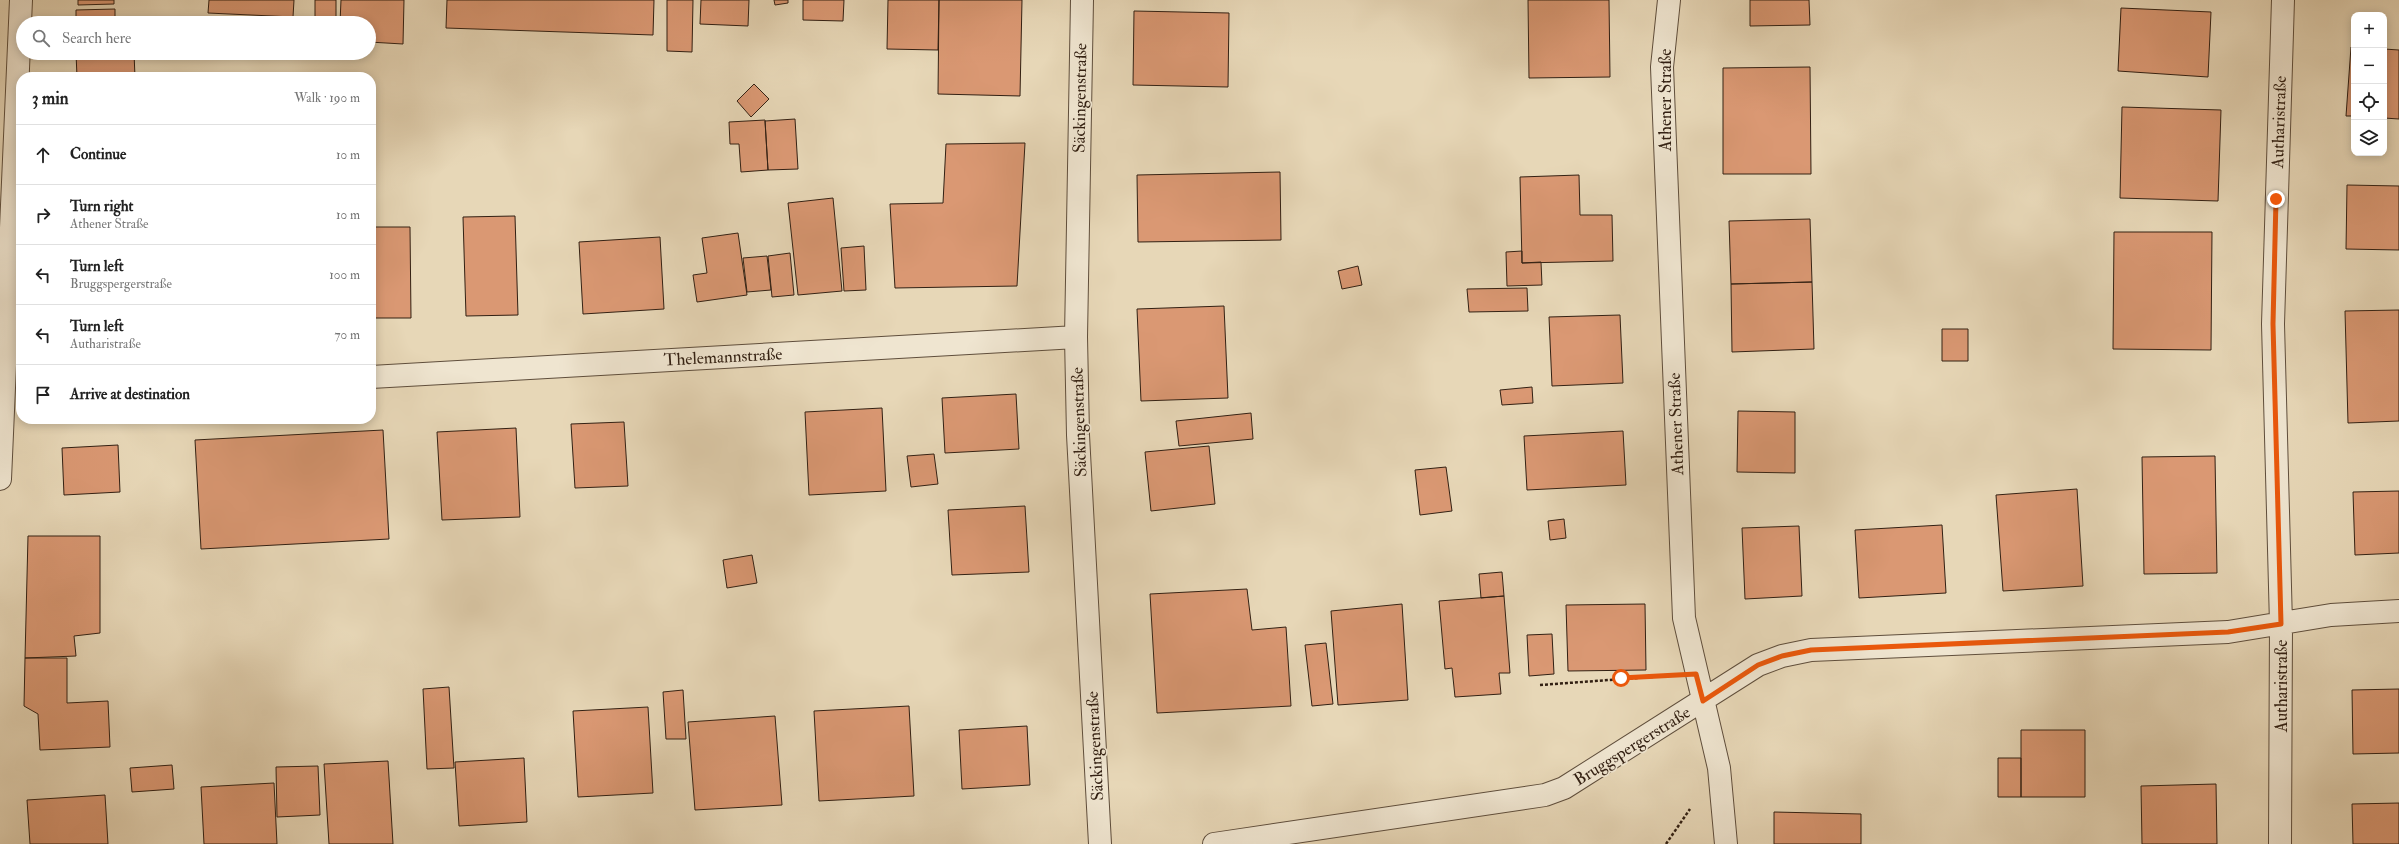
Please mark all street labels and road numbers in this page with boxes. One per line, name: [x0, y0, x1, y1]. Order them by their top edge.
street label: Säckingenstraße: [1069, 43, 1091, 153]
street label: Athener Straße: [1655, 49, 1676, 152]
street label: Autharistraße: [2267, 75, 2291, 170]
street label: Thelemannstraße: [663, 343, 783, 371]
street label: Säckingenstraße: [1067, 367, 1091, 477]
street label: Athener Straße: [1664, 372, 1688, 477]
street label: Autharistraße: [2271, 640, 2292, 733]
street label: Säckingenstraße: [1082, 691, 1108, 801]
street label: Bruggspergerstraße: [1570, 702, 1695, 791]

